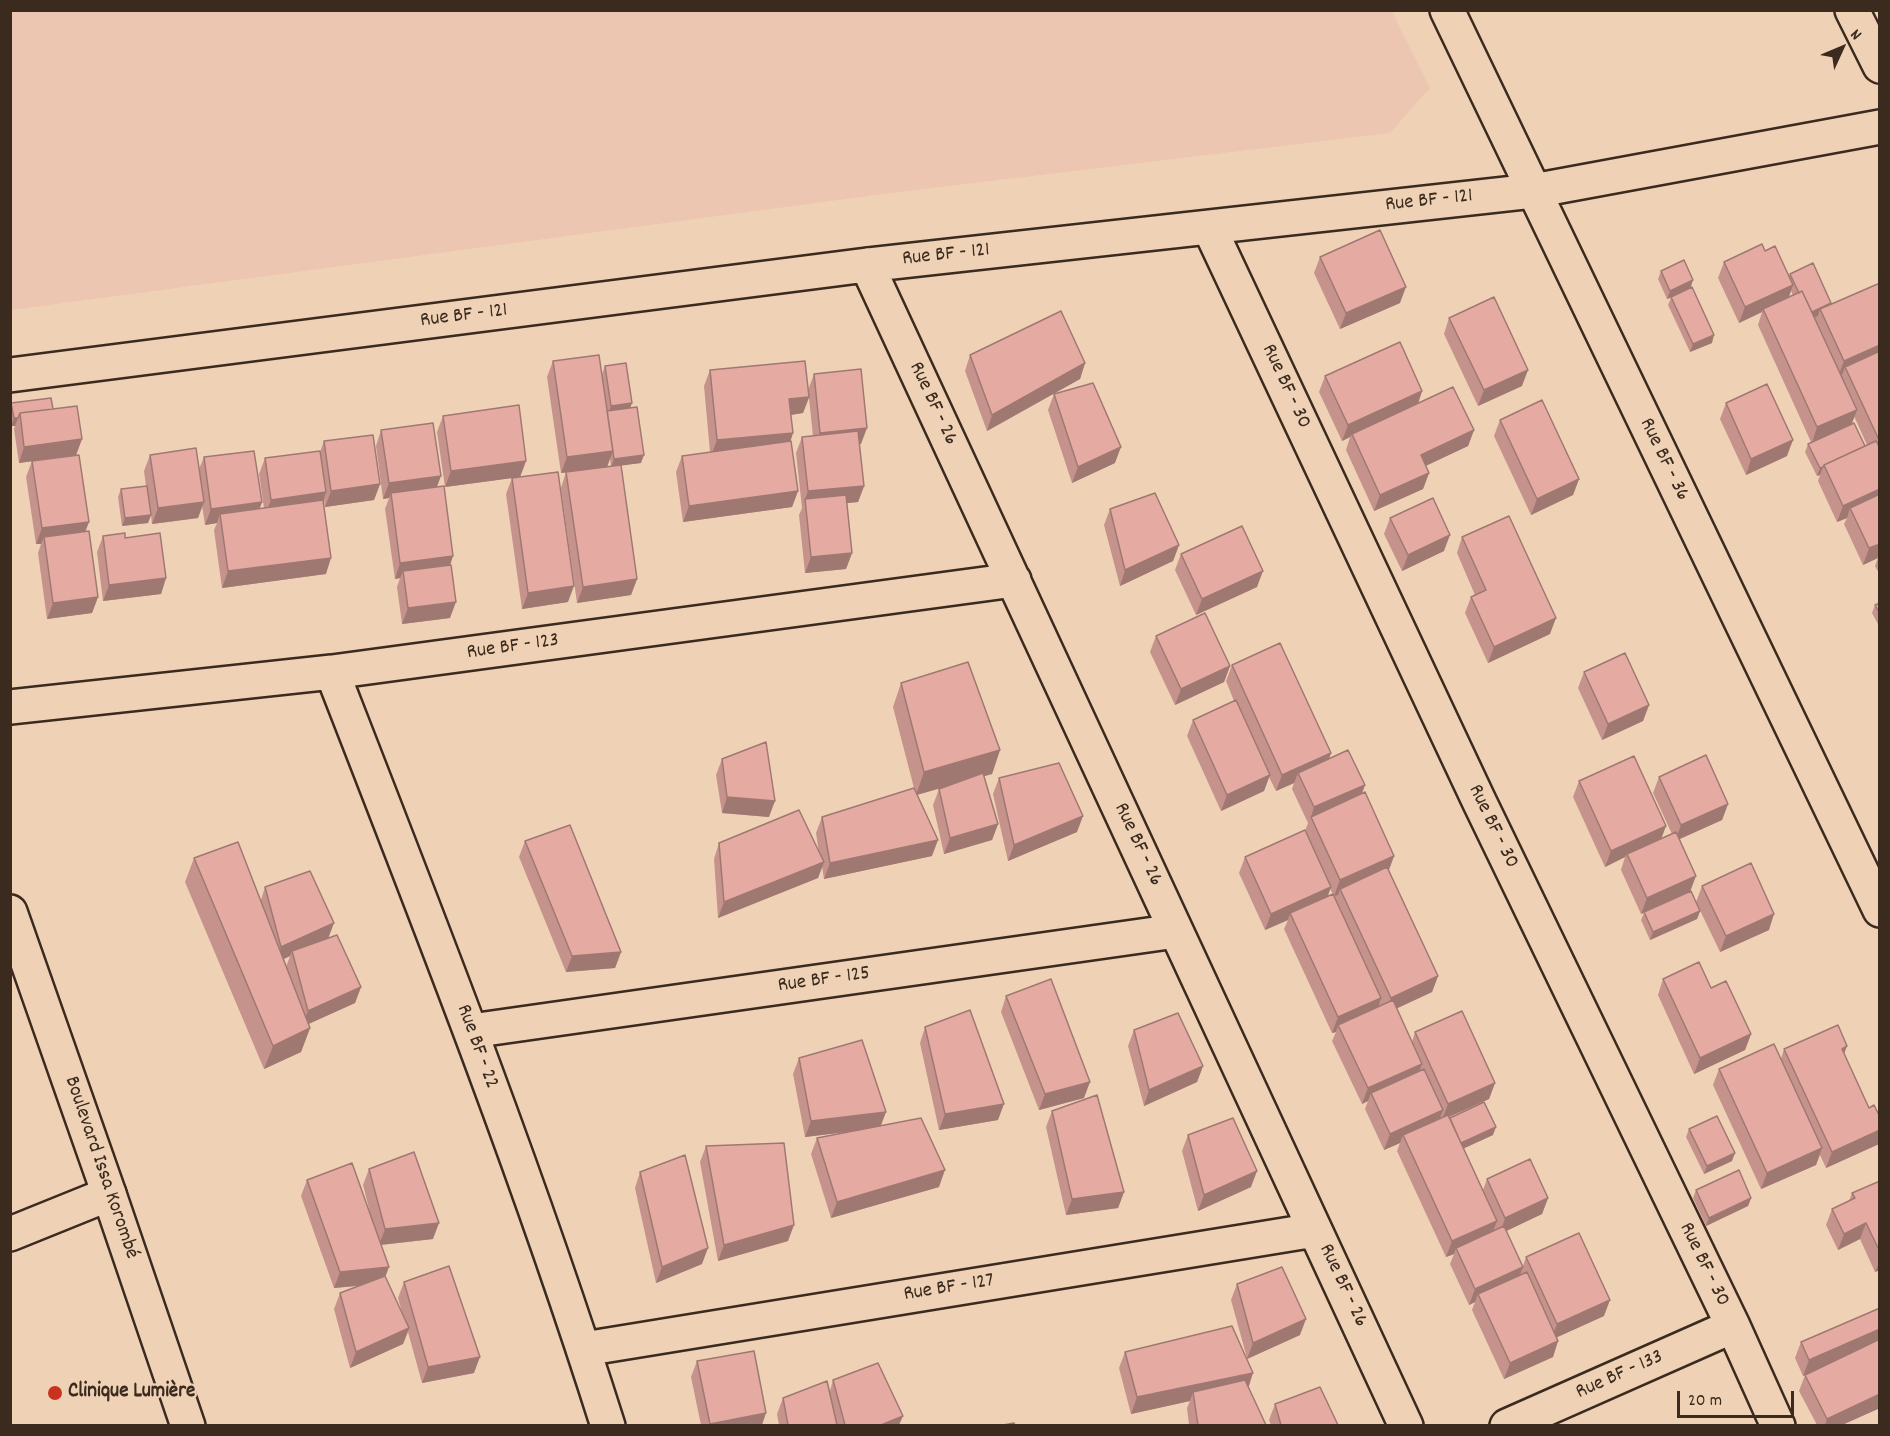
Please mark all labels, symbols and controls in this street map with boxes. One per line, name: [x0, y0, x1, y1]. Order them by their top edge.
north arrow: [1812, 18, 1872, 78]
text: N: [1844, 24, 1866, 46]
street label: Rue BF - 121: [1384, 185, 1474, 219]
street label: Rue BF - 121: [901, 239, 991, 273]
street label: Rue BF - 121: [419, 299, 509, 335]
street label: Rue BF - 30: [1255, 341, 1315, 433]
street label: Rue BF - 26: [902, 358, 962, 450]
street label: Rue BF - 36: [1632, 414, 1694, 506]
street label: Rue BF - 123: [465, 629, 561, 667]
street label: Rue BF - 30: [1461, 781, 1523, 873]
street label: Rue BF - 26: [1107, 799, 1167, 891]
street label: Rue BF - 125: [776, 962, 872, 1000]
street label: Rue BF - 22: [449, 1001, 503, 1093]
street label: Boulevard Issa Korombé: [57, 1073, 143, 1263]
street label: Rue BF - 30: [1672, 1219, 1734, 1311]
street label: Rue BF - 26: [1312, 1240, 1372, 1332]
street label: Rue BF - 127: [902, 1269, 996, 1309]
street label: Rue BF - 133: [1573, 1346, 1667, 1406]
scale bar: [1680, 1379, 1797, 1417]
place label: Clinique Lumière: [68, 1380, 195, 1406]
marker: Clinique Lumière: [46, 1384, 64, 1402]
text: 20 m: [1688, 1389, 1722, 1414]

